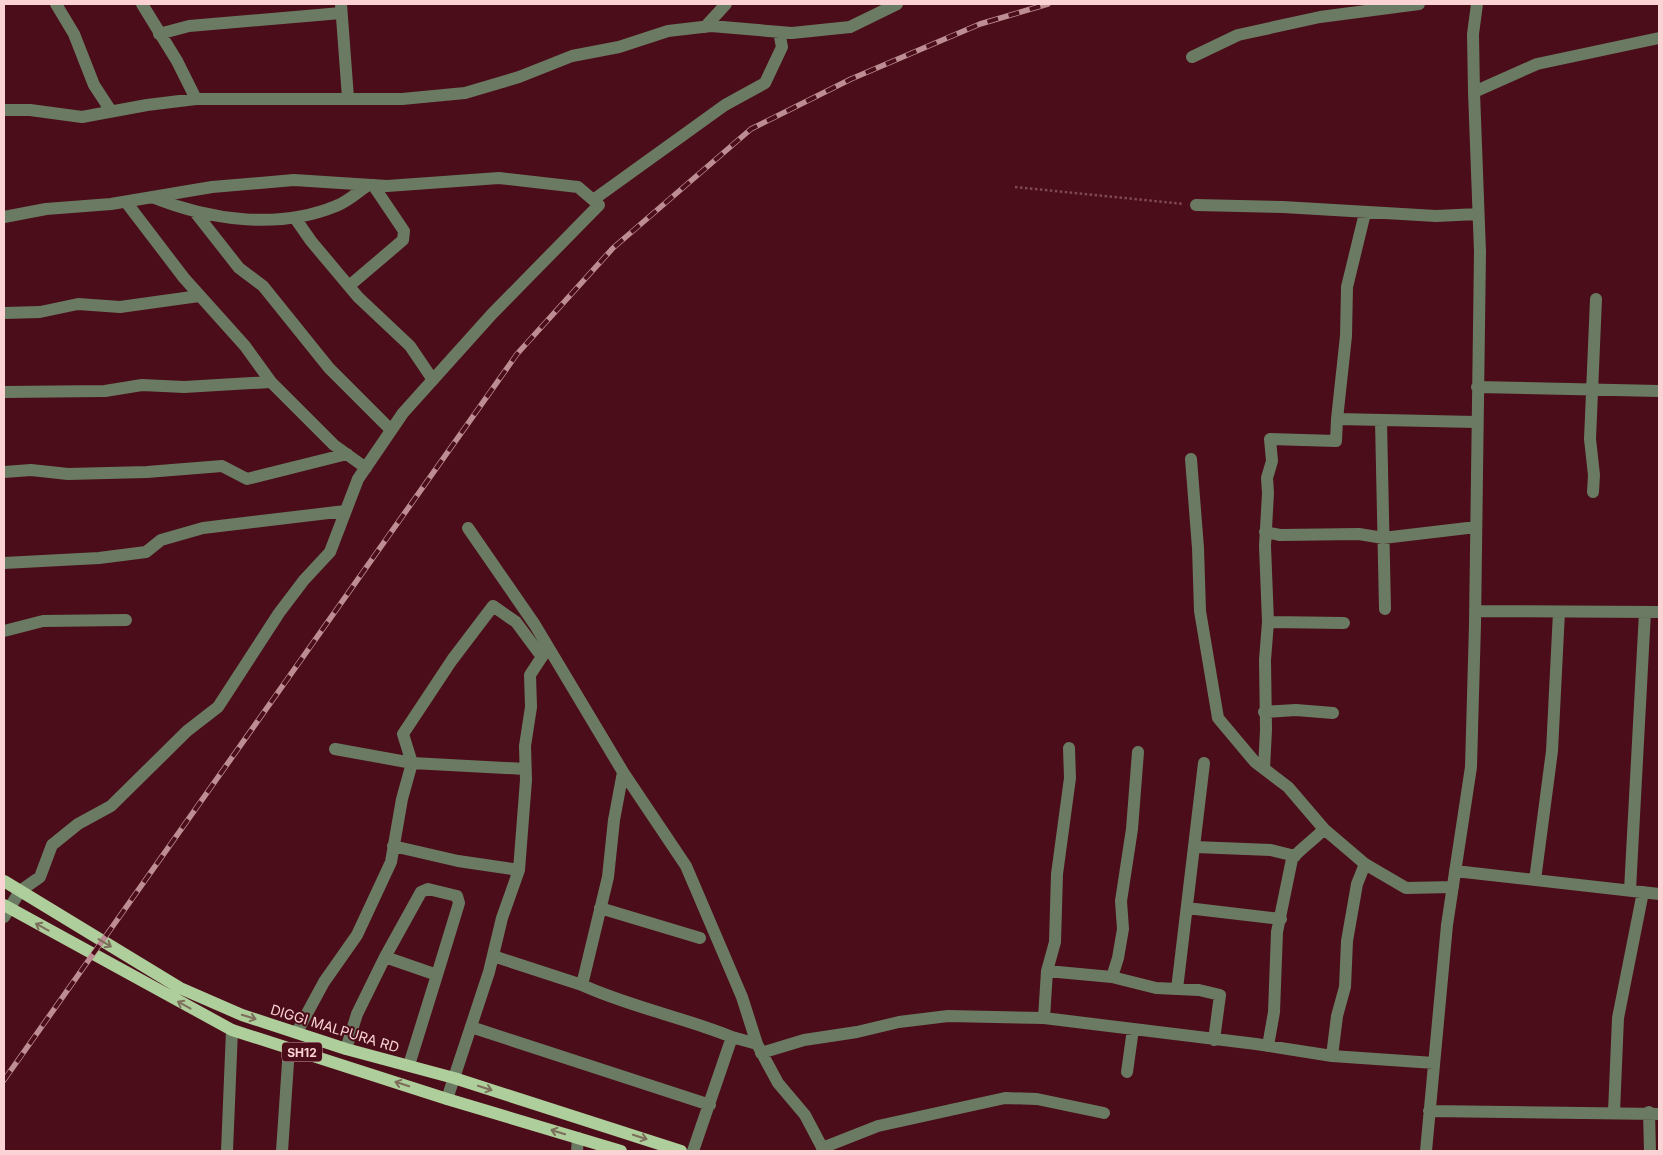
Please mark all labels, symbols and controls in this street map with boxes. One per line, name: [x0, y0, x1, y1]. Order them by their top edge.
one-way arrow: [35, 922, 50, 931]
one-way arrow: [98, 938, 112, 948]
one-way arrow: [177, 1000, 192, 1010]
street label: DIGGI MALPURA RD: [269, 1000, 401, 1056]
one-way arrow: [241, 1013, 257, 1023]
road number: SH12: [282, 1042, 322, 1062]
one-way arrow: [395, 1079, 411, 1089]
one-way arrow: [477, 1084, 493, 1094]
one-way arrow: [550, 1126, 566, 1136]
one-way arrow: [632, 1133, 648, 1143]

